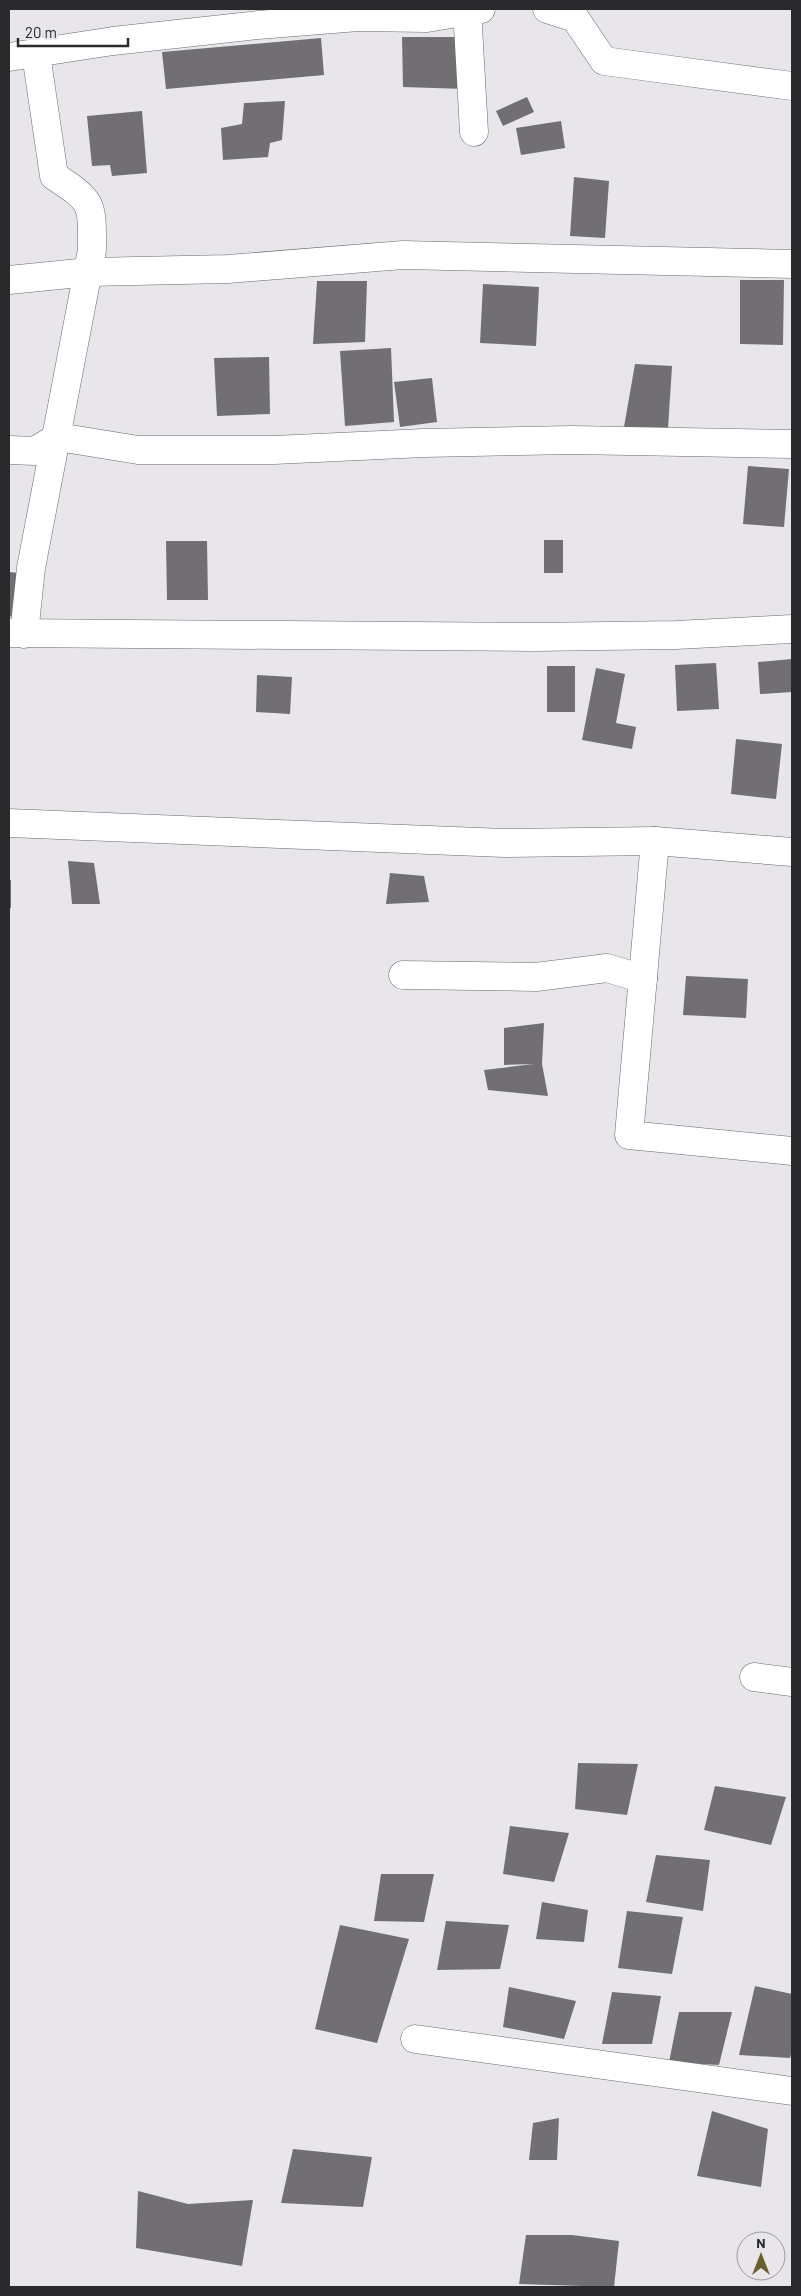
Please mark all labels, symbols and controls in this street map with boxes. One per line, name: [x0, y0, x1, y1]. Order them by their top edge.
scale bar: [18, 15, 128, 47]
text: 20 m: [25, 23, 57, 41]
north arrow: [736, 2231, 786, 2281]
text: N: [756, 2234, 766, 2251]

